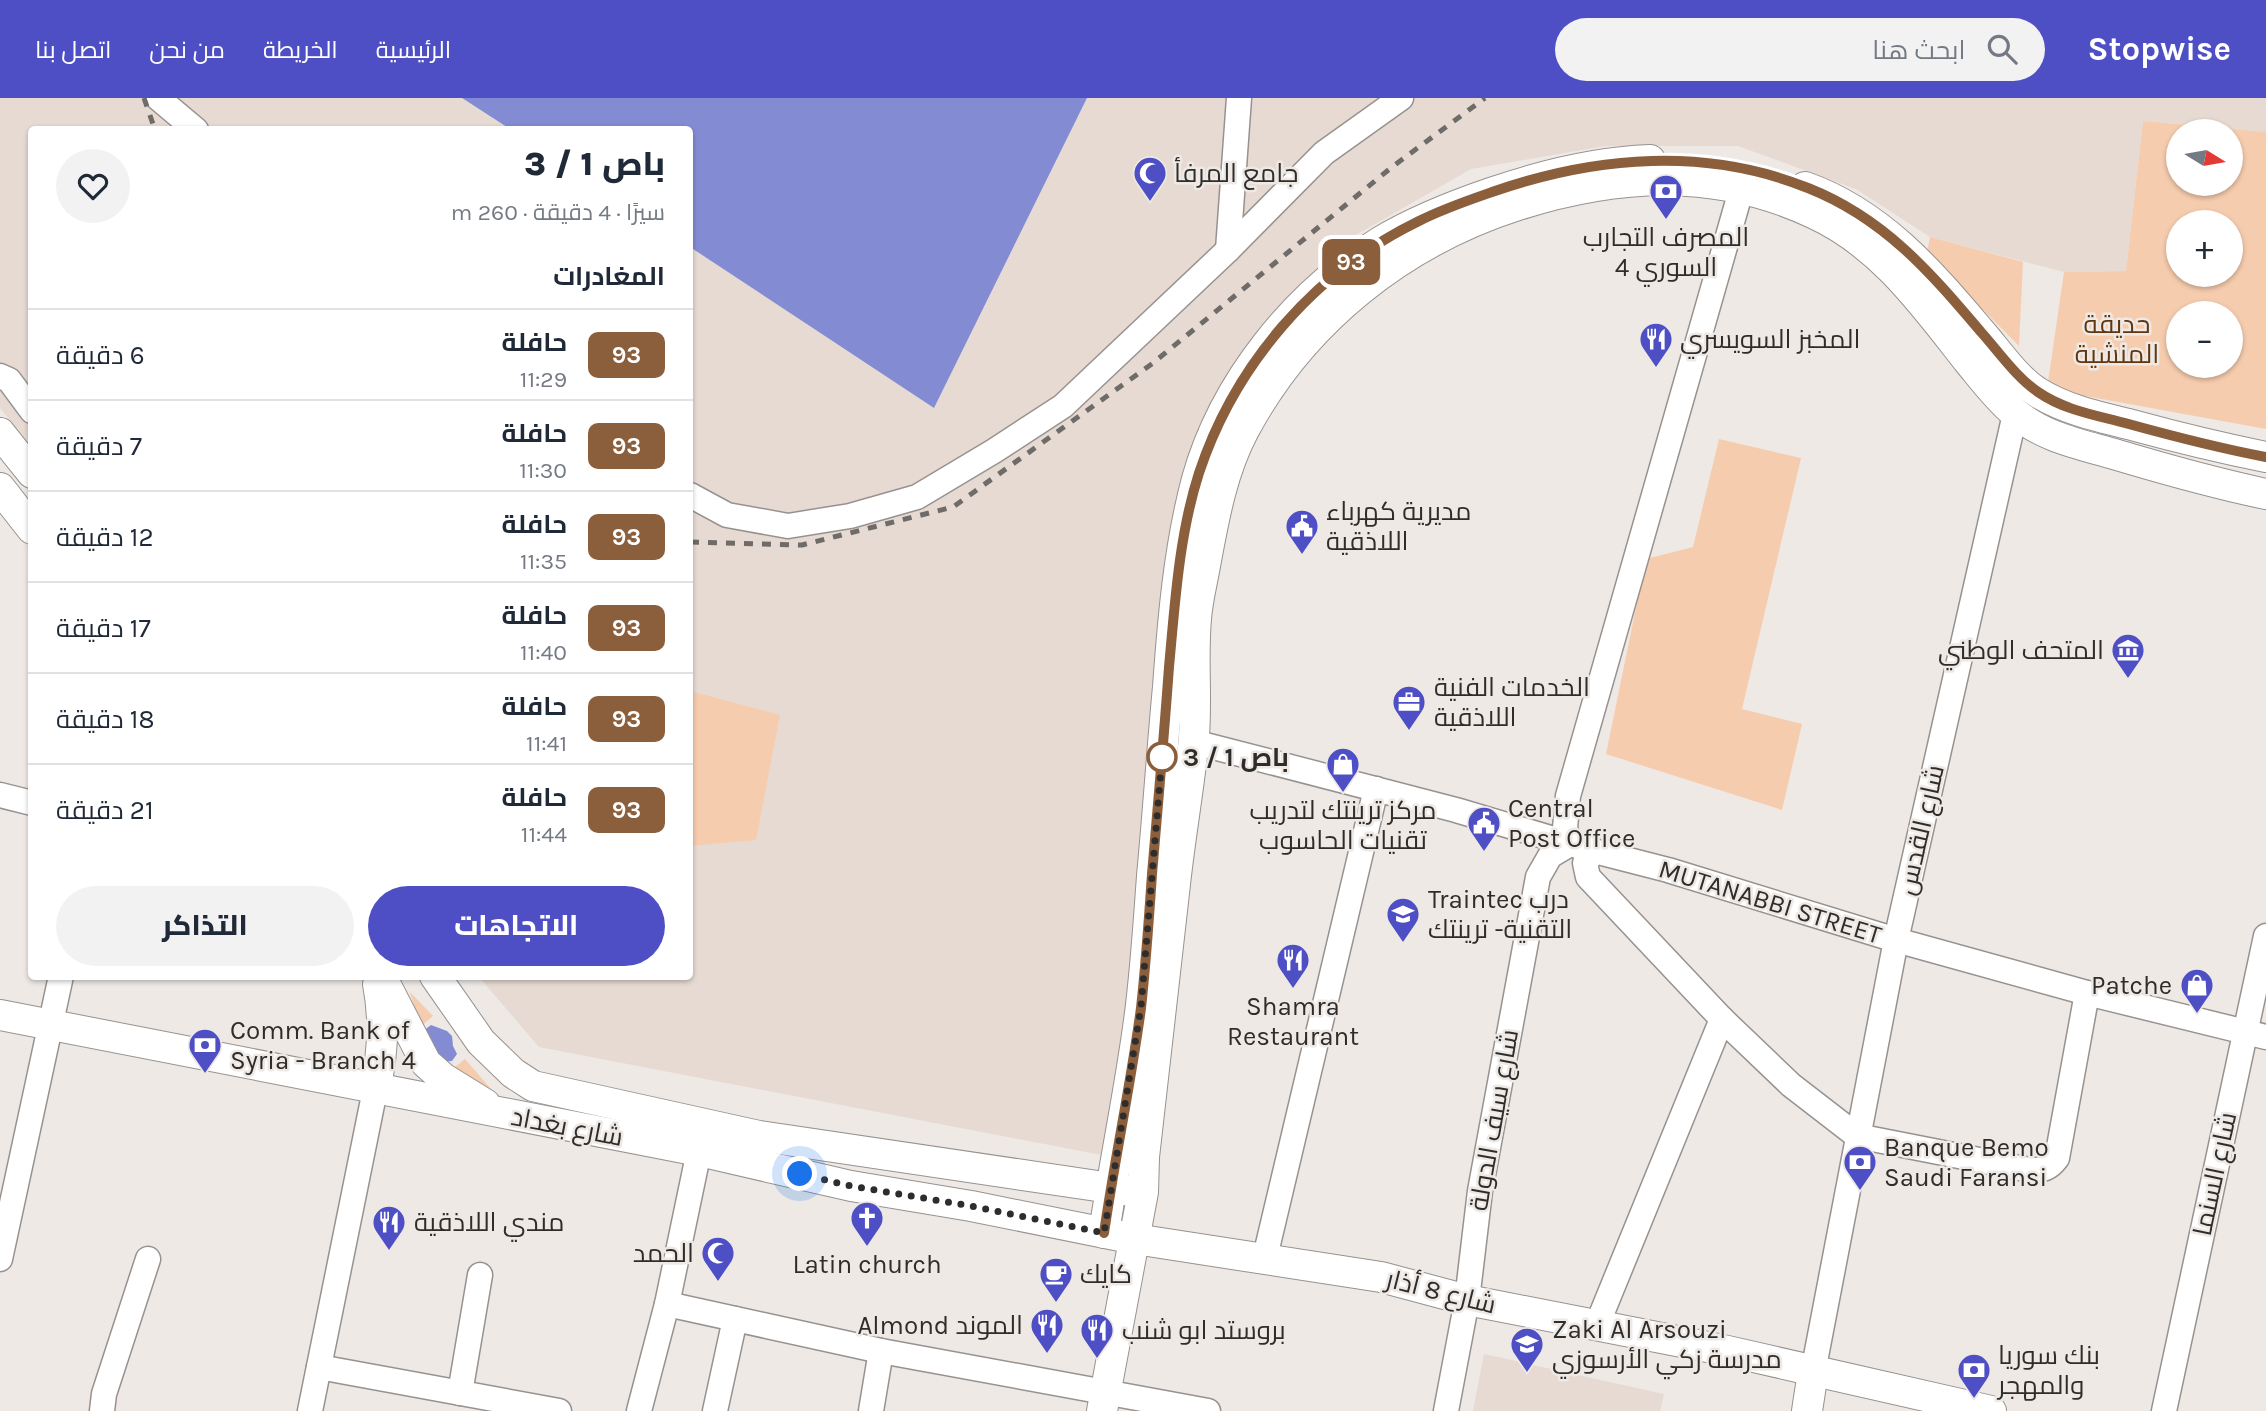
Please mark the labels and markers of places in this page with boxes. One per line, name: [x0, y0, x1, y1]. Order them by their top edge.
mosque icon: جامع المرفأ: [1131, 154, 1169, 203]
place label: جامع المرفأ: [1174, 156, 1298, 190]
bank icon: المصرف التجارب السوري 4: [1647, 172, 1685, 221]
place label: المصرف التجارب السوري 4: [1583, 222, 1749, 287]
restaurant icon: المخبز السويسري: [1637, 320, 1675, 369]
place label: المخبز السويسري: [1680, 324, 1860, 359]
place label: مديرية كهرباء اللاذقية: [1326, 496, 1472, 557]
public building icon: مديرية كهرباء اللاذقية: [1283, 507, 1321, 556]
museum icon: المتحف الوطني: [2109, 631, 2147, 680]
place label: المتحف الوطني: [1938, 635, 2104, 671]
place label: الخدمات الفنية اللاذقية: [1434, 672, 1590, 733]
office icon: الخدمات الفنية اللاذقية: [1390, 683, 1428, 732]
marker: باص 1 / 3: [1147, 742, 1177, 772]
place label: باص 1 / 3: [1183, 742, 1289, 773]
shop icon: مركز ترينتك لتدريب تقنيات الحاسوب: [1324, 745, 1362, 794]
place label: Central Post Office: [1508, 793, 1635, 854]
place label: مركز ترينتك لتدريب تقنيات الحاسوب: [1250, 795, 1437, 856]
public building icon: Central Post Office: [1465, 804, 1503, 853]
place label: Traintec درب التقنية- ترينتك: [1428, 884, 1572, 945]
school or university icon: Traintec درب التقنية- ترينتك: [1384, 895, 1422, 944]
restaurant icon: Shamra Restaurant: [1274, 941, 1312, 990]
shop icon: Patche: [2178, 966, 2216, 1015]
place label: Patche: [2091, 970, 2172, 1001]
place label: Shamra Restaurant: [1227, 991, 1359, 1052]
place label: Comm. Bank of Syria - Branch 4: [230, 1015, 416, 1076]
bank icon: Comm. Bank of Syria - Branch 4: [186, 1026, 224, 1075]
place label: Banque Bemo Saudi Faransi: [1884, 1132, 2049, 1193]
bank icon: Banque Bemo Saudi Faransi: [1841, 1143, 1879, 1192]
church icon: Latin church: [848, 1199, 886, 1248]
restaurant icon: مندي اللاذقية: [370, 1203, 408, 1252]
place label: مندي اللاذقية: [414, 1207, 564, 1242]
mosque icon: الحمد: [699, 1234, 737, 1283]
place label: الحمد: [633, 1238, 694, 1269]
place label: Latin church: [792, 1249, 942, 1280]
cafe icon: كايك: [1037, 1255, 1075, 1304]
place label: كايك: [1080, 1259, 1132, 1290]
restaurant icon: Almond الموند: [1028, 1306, 1066, 1355]
place label: Almond الموند: [857, 1310, 1023, 1341]
restaurant icon: بروستد ابو شنب: [1078, 1311, 1116, 1360]
place label: Zaki Al Arsouzi مدرسة زكي الأرسوزي: [1552, 1314, 1782, 1380]
place label: بروستد ابو شنب: [1122, 1315, 1286, 1346]
school or university icon: Zaki Al Arsouzi مدرسة زكي الأرسوزي: [1508, 1325, 1546, 1374]
place label: بنك سوريا والمهجر: [1996, 1340, 2100, 1401]
bank icon: بنك سوريا والمهجر: [1955, 1351, 1993, 1400]

